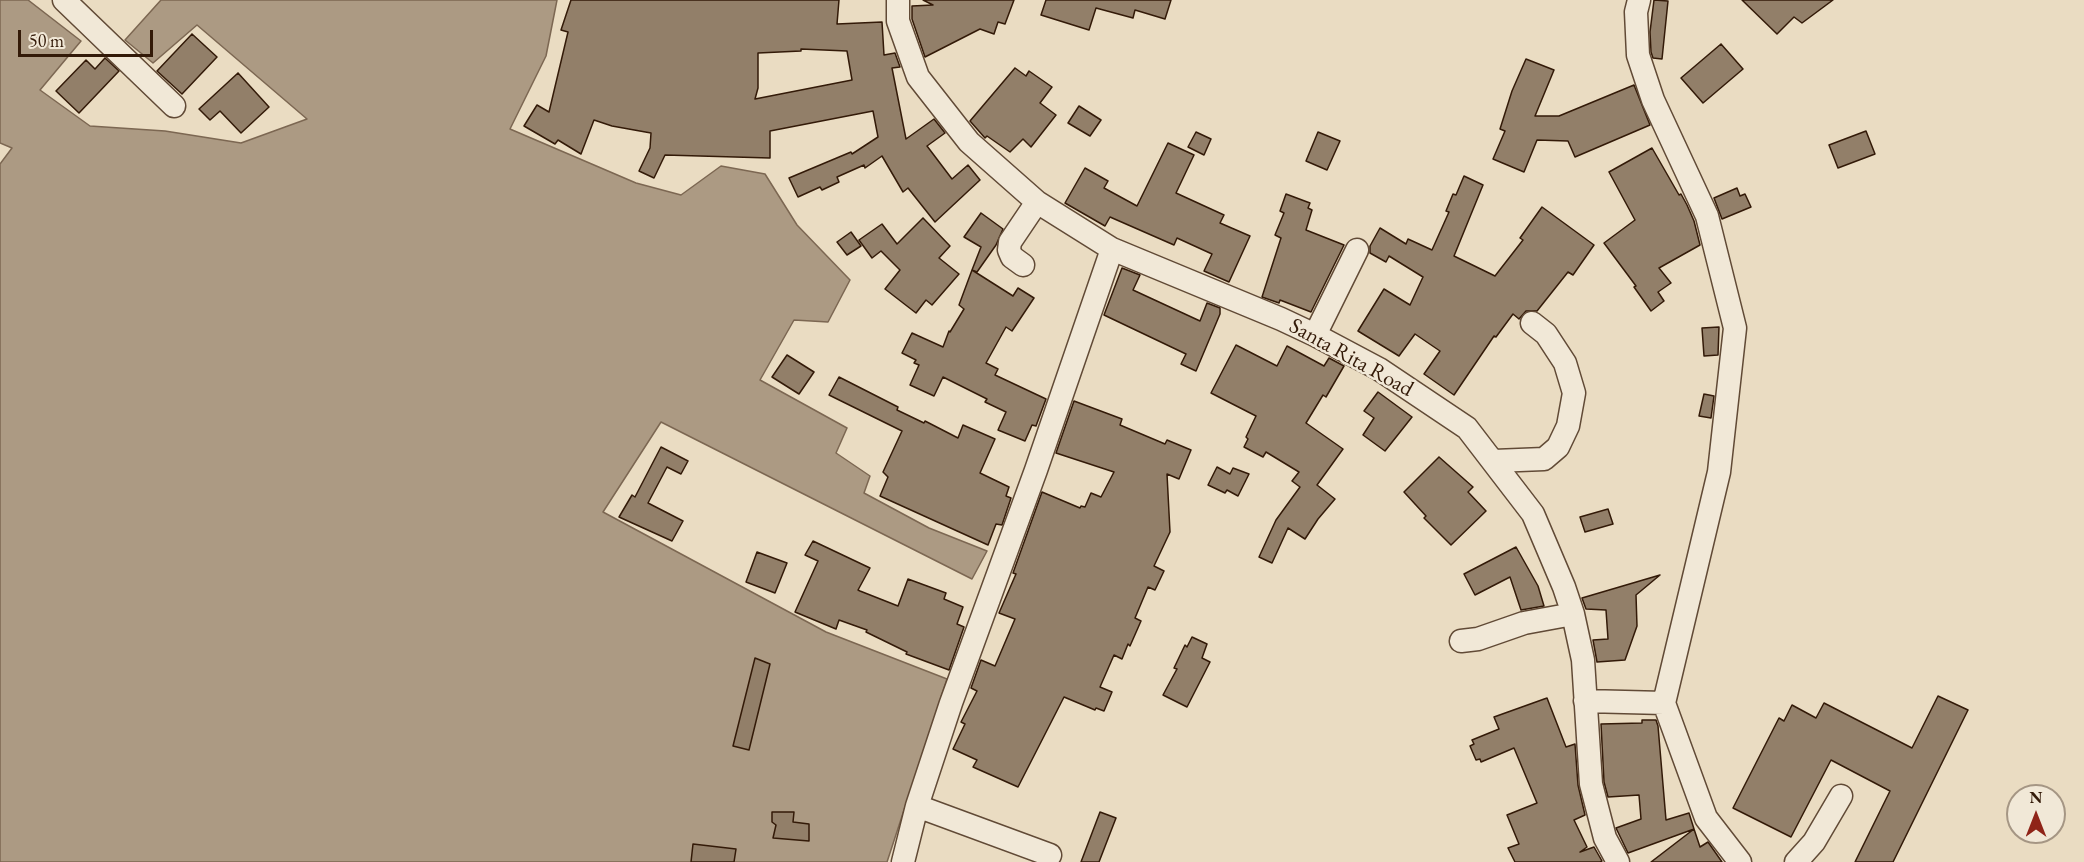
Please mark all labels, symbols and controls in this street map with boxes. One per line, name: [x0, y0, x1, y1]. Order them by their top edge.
scale bar: [21, 18, 156, 56]
text: 50 m: [29, 29, 64, 52]
street label: Santa Rita Road: [1284, 313, 1418, 403]
north arrow: [2006, 784, 2066, 844]
text: N: [2030, 787, 2042, 808]

